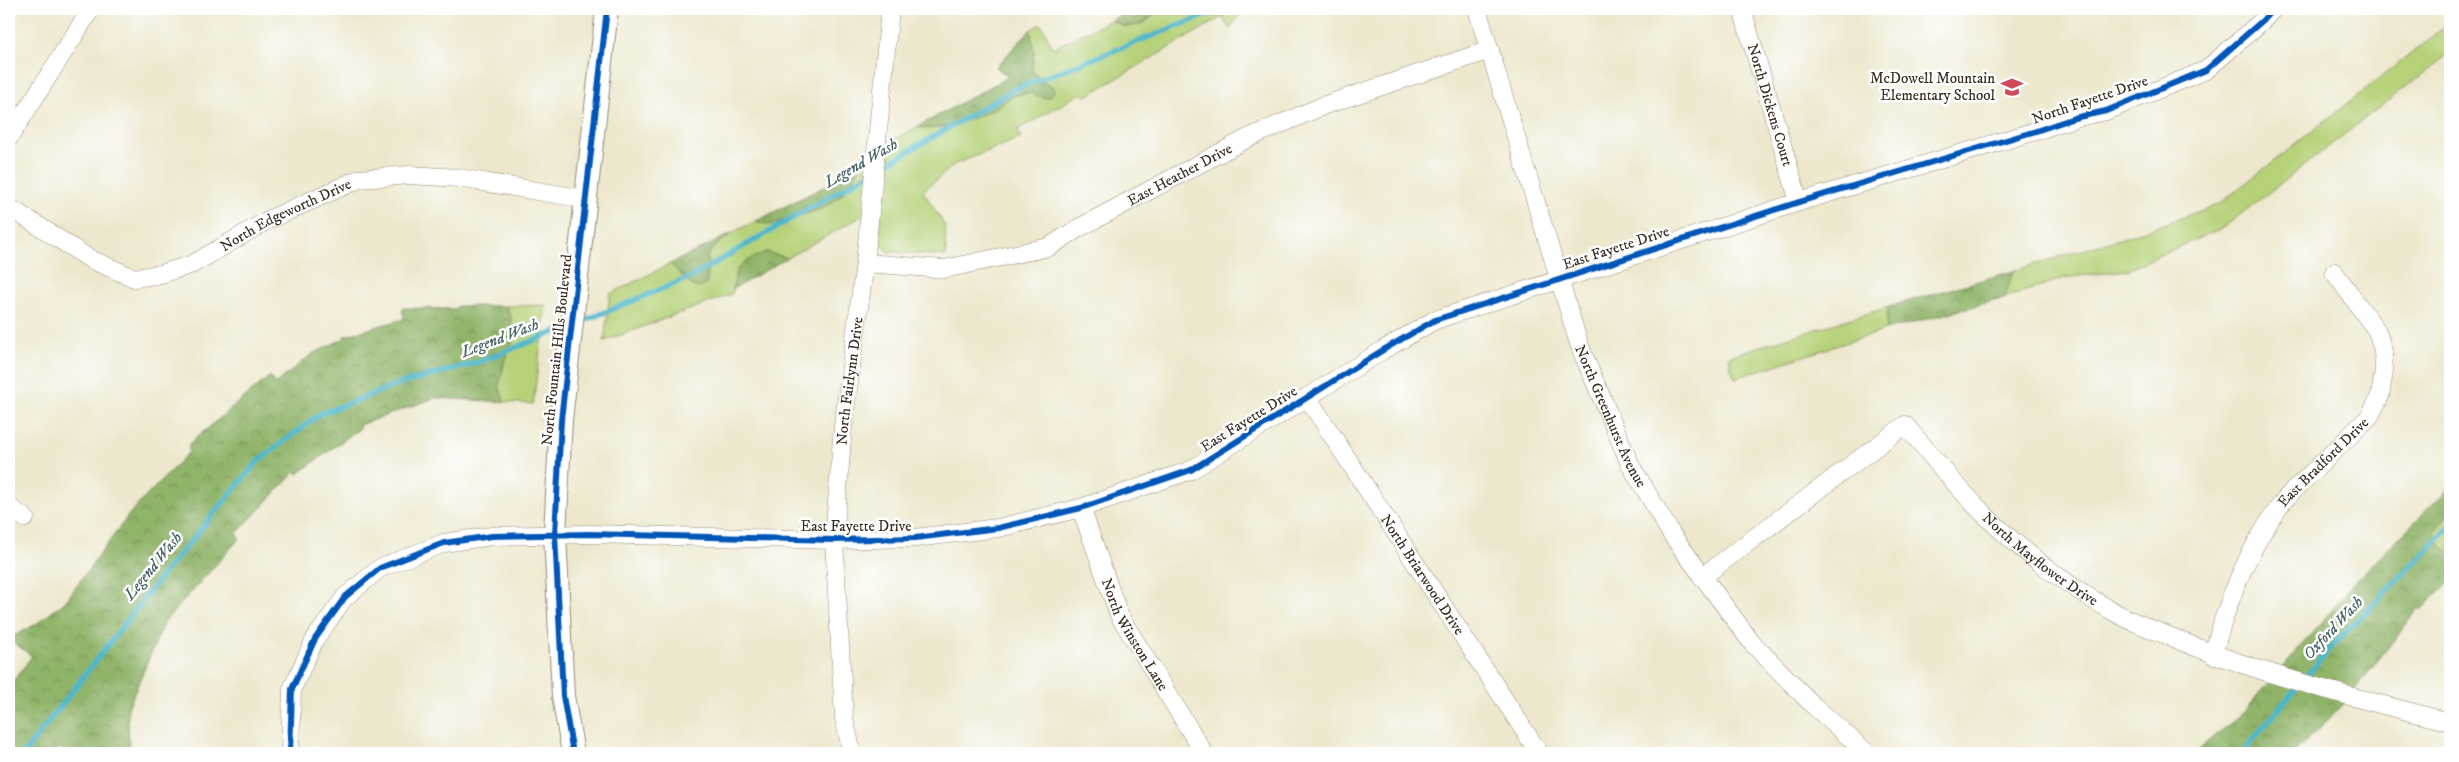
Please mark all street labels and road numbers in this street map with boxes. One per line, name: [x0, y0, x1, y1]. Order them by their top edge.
street label: North Dickens Court: [1743, 41, 1797, 169]
street label: North Fayette Drive: [2029, 71, 2151, 129]
street label: East Heather Drive: [1124, 139, 1235, 210]
street label: North Edgeworth Drive: [217, 174, 354, 256]
street label: East Fayette Drive: [1560, 222, 1672, 274]
street label: North Fountain Hills Boulevard: [538, 253, 577, 447]
street label: North Fairlynn Drive: [832, 316, 867, 446]
street label: North Greenhurst Avenue: [1571, 342, 1651, 491]
street label: East Fayette Drive: [1197, 382, 1301, 456]
street label: East Bradford Drive: [2273, 413, 2373, 511]
street label: North Mayflower Drive: [1978, 508, 2102, 610]
street label: North Briarwood Drive: [1377, 511, 1469, 638]
street label: East Fayette Drive: [801, 517, 911, 536]
street label: North Winston Lane: [1097, 576, 1173, 694]

